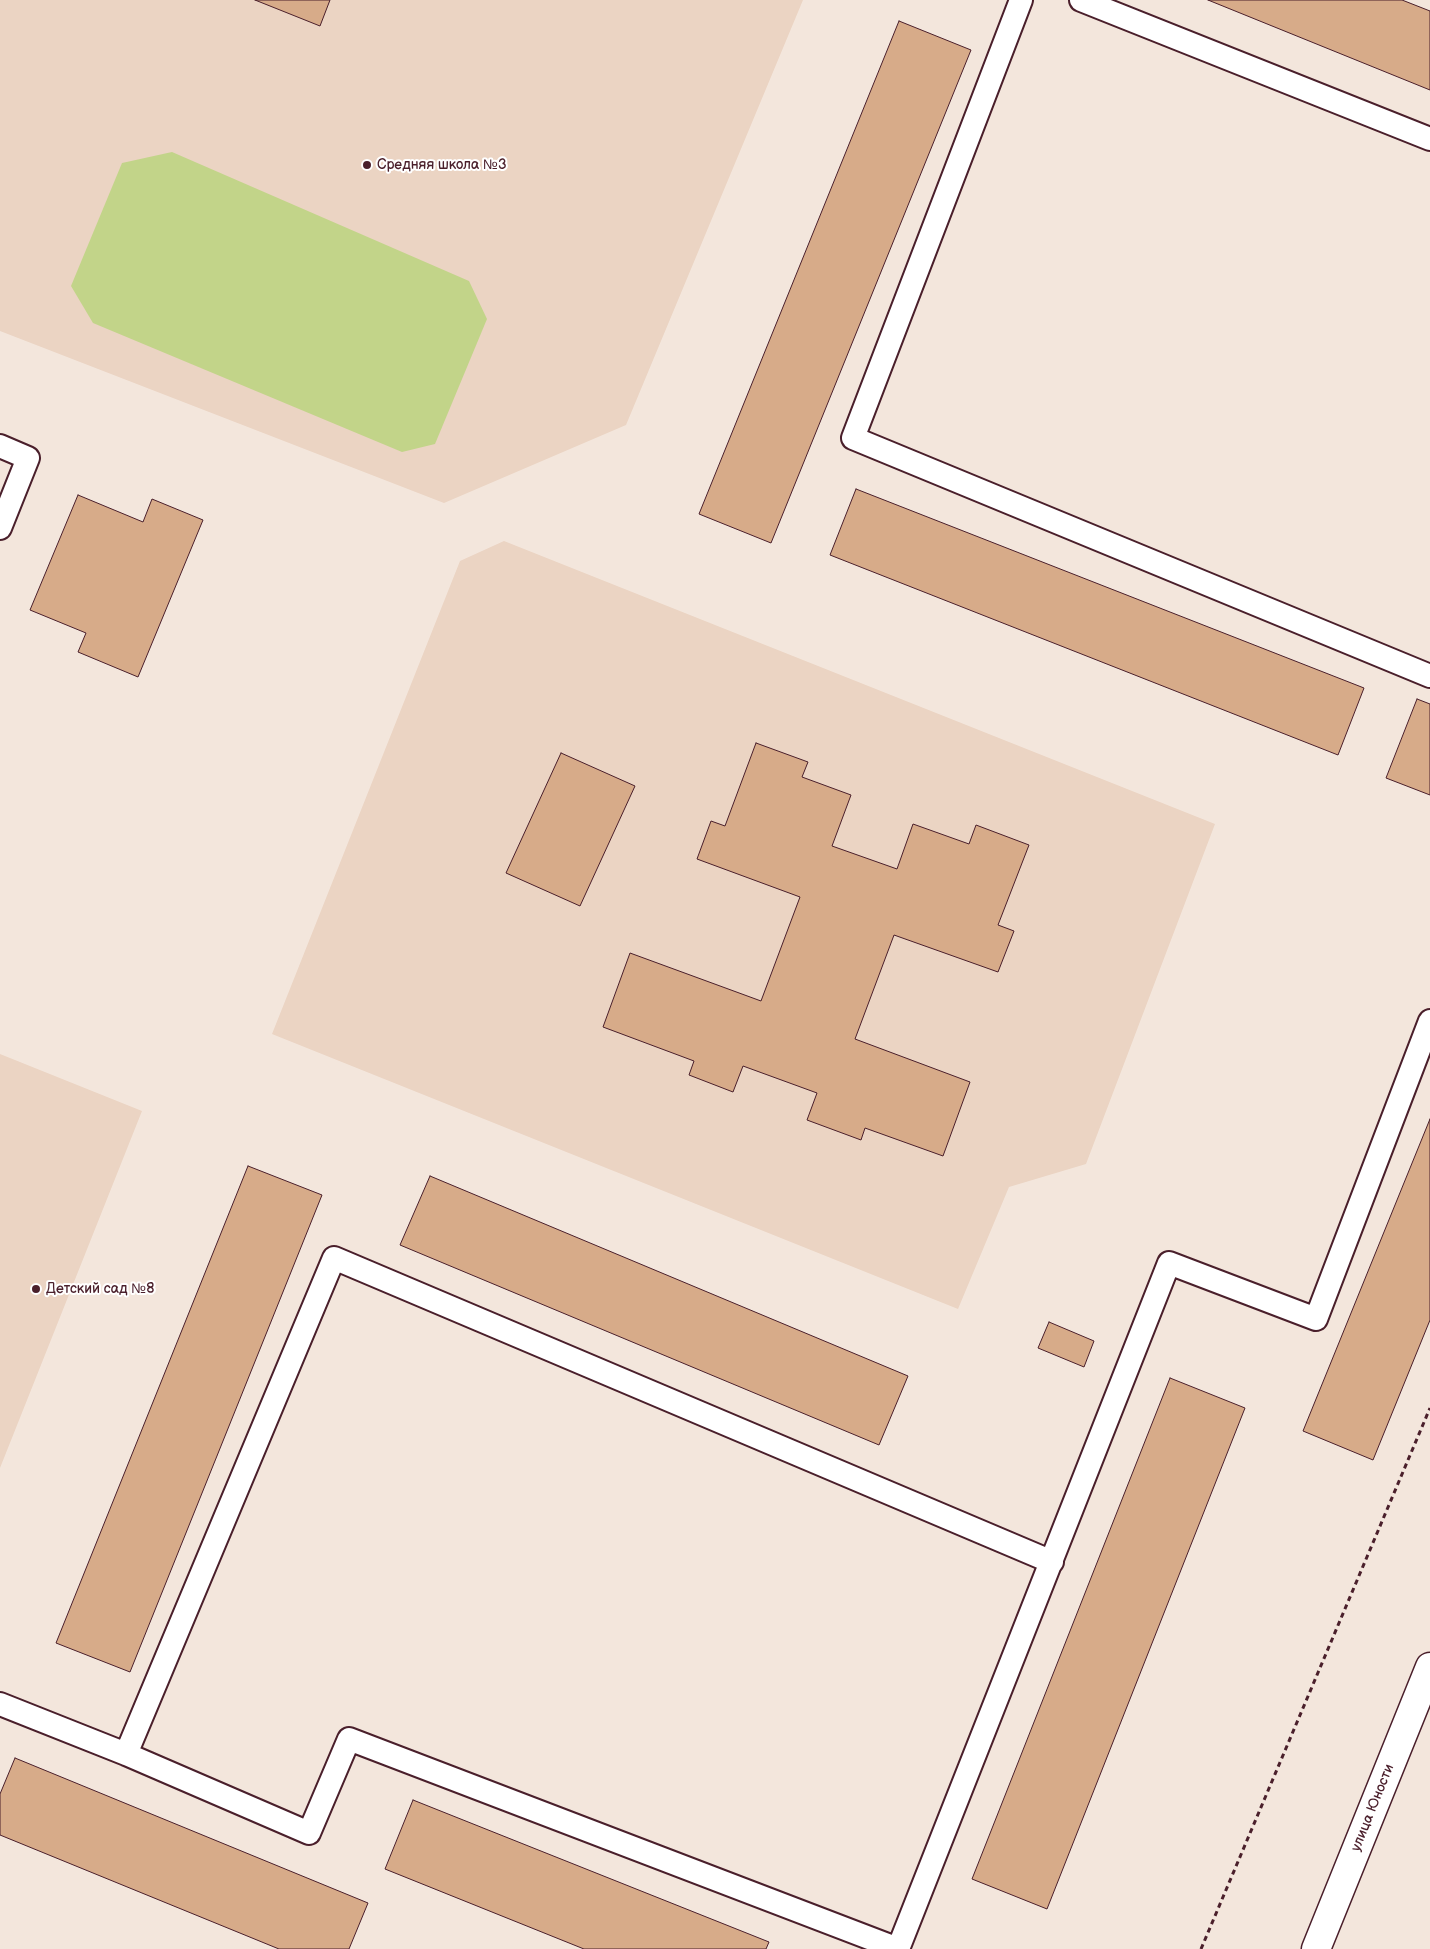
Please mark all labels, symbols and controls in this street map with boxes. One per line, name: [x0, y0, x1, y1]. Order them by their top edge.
place label: Средняя школа №3: [377, 157, 507, 173]
marker: Средняя школа №3: [361, 159, 373, 171]
place label: Детский сад №8: [46, 1281, 154, 1297]
marker: Детский сад №8: [30, 1283, 42, 1295]
street label: улица Юности: [1348, 1762, 1398, 1854]

